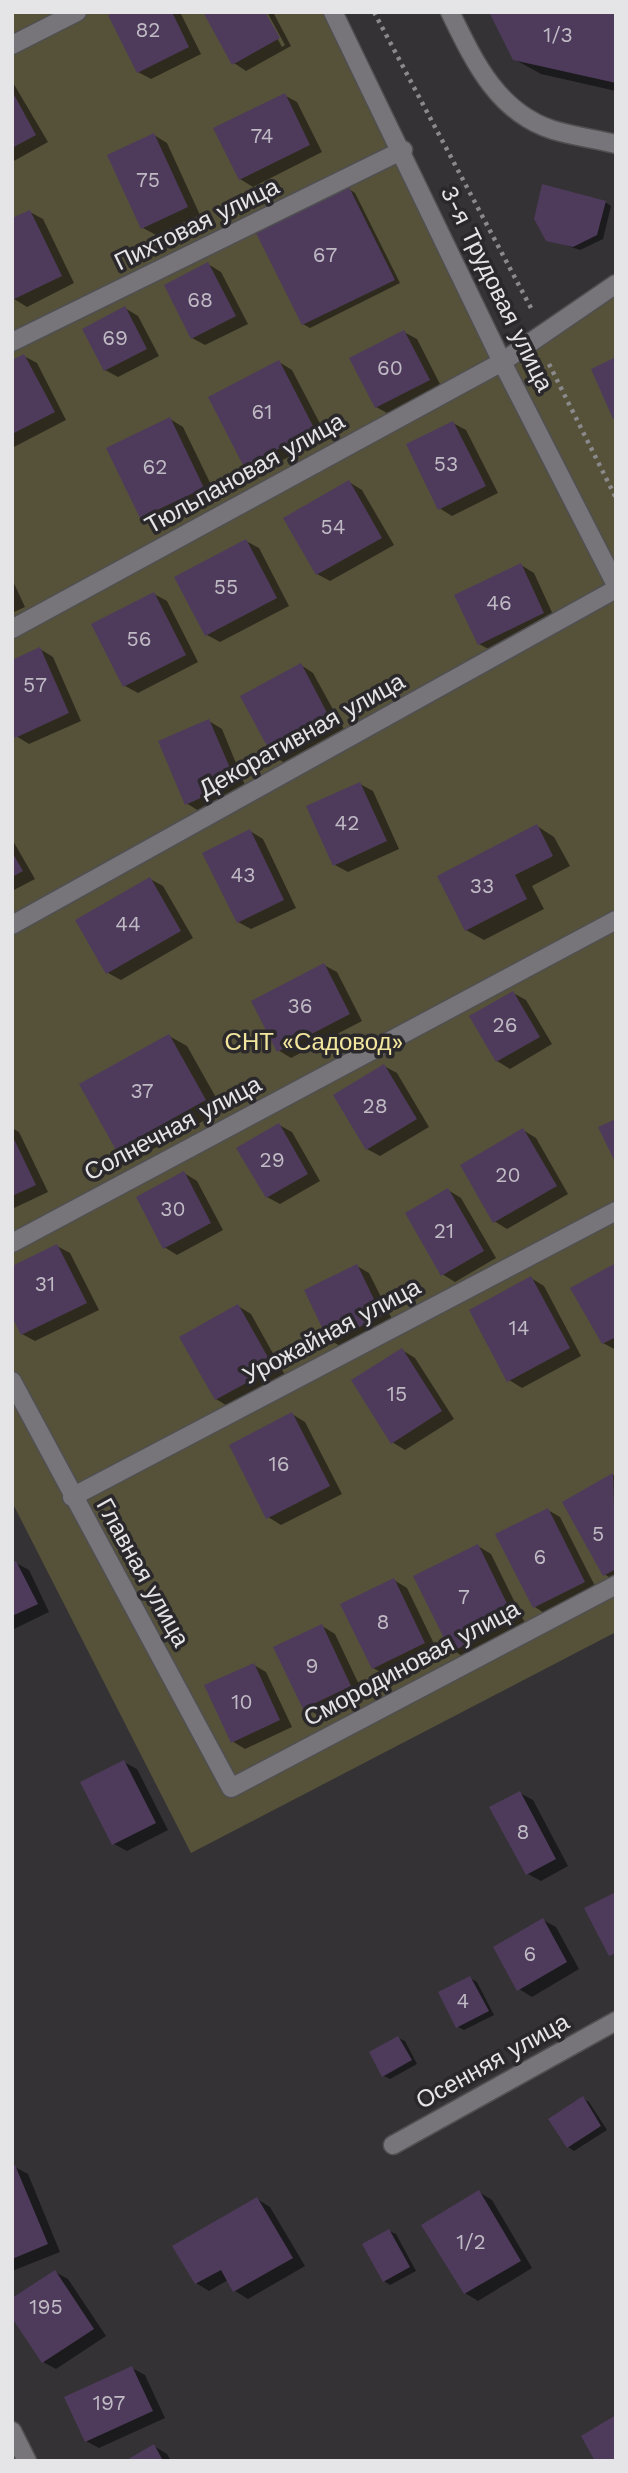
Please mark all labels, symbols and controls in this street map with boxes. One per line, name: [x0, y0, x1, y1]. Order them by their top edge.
house number: 82: [135, 18, 161, 44]
house number: 1/3: [543, 23, 573, 49]
house number: 74: [250, 124, 274, 150]
house number: 75: [136, 168, 160, 194]
street label: Пихтовая улица: [110, 173, 284, 277]
street label: 3-я Трудовая улица: [434, 181, 558, 397]
house number: 67: [313, 243, 337, 269]
house number: 68: [187, 288, 213, 314]
house number: 69: [102, 326, 128, 352]
house number: 60: [377, 356, 403, 382]
house number: 61: [252, 400, 272, 426]
street label: Тюльпановая улица: [140, 407, 350, 541]
house number: 53: [434, 452, 458, 478]
house number: 62: [142, 455, 168, 481]
house number: 54: [320, 515, 346, 541]
house number: 55: [214, 575, 238, 601]
house number: 46: [486, 591, 512, 617]
house number: 56: [127, 627, 151, 653]
street label: Декоративная улица: [194, 667, 410, 805]
house number: 57: [23, 673, 47, 699]
house number: 42: [334, 811, 360, 837]
house number: 43: [230, 863, 256, 889]
house number: 33: [470, 874, 494, 900]
house number: 44: [115, 912, 141, 938]
house number: 36: [287, 994, 313, 1020]
house number: 26: [492, 1013, 518, 1039]
park label: СНТ «Садовод»: [225, 1029, 403, 1057]
street label: Солнечная улица: [80, 1070, 266, 1188]
house number: 37: [130, 1079, 154, 1105]
house number: 28: [362, 1094, 388, 1120]
house number: 29: [259, 1148, 285, 1174]
house number: 20: [495, 1163, 521, 1189]
house number: 30: [160, 1197, 186, 1223]
house number: 21: [434, 1219, 454, 1245]
house number: 31: [35, 1272, 55, 1298]
street label: Урожайная улица: [238, 1273, 426, 1391]
house number: 14: [508, 1316, 530, 1342]
house number: 15: [387, 1382, 407, 1408]
house number: 16: [269, 1452, 289, 1478]
street label: Главная улица: [89, 1494, 195, 1652]
house number: 5: [592, 1522, 604, 1548]
house number: 6: [534, 1545, 546, 1571]
house number: 7: [458, 1585, 470, 1611]
street label: Смородиновая улица: [299, 1595, 525, 1733]
house number: 8: [377, 1610, 389, 1636]
house number: 9: [306, 1654, 318, 1680]
house number: 10: [231, 1690, 253, 1716]
house number: 8: [517, 1820, 529, 1846]
house number: 6: [524, 1942, 536, 1968]
house number: 4: [457, 1989, 469, 2015]
street label: Осенняя улица: [411, 2008, 575, 2116]
house number: 1/2: [456, 2230, 486, 2256]
house number: 195: [29, 2295, 63, 2321]
house number: 197: [93, 2391, 125, 2417]

